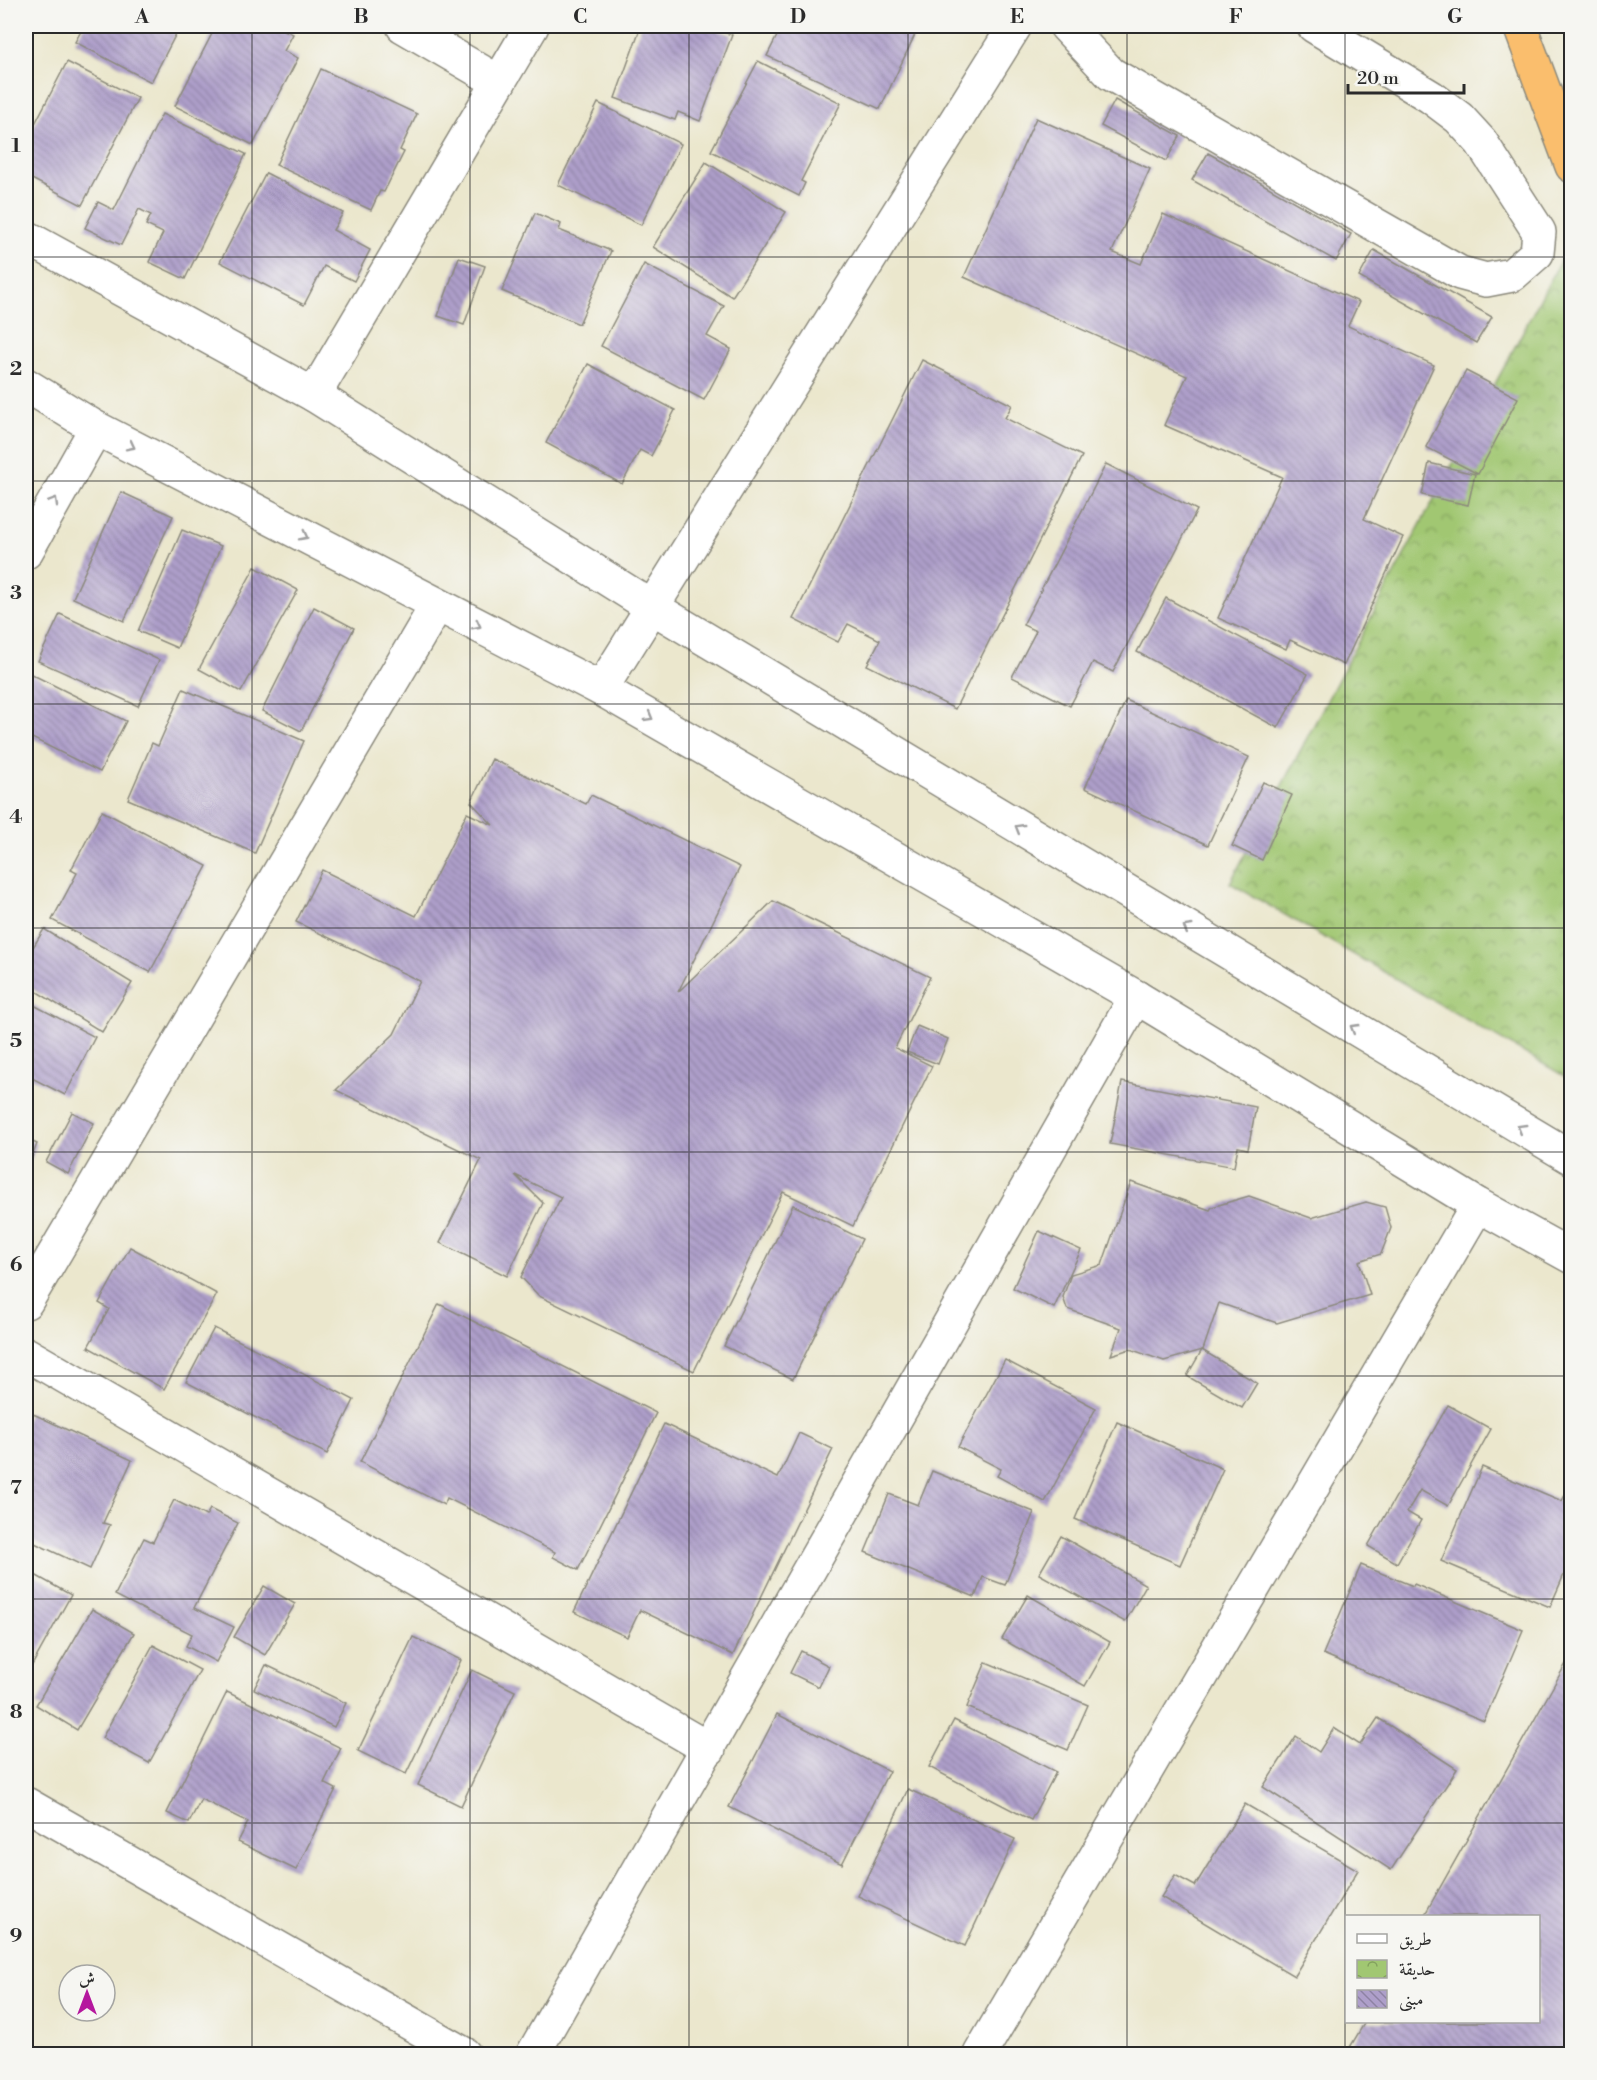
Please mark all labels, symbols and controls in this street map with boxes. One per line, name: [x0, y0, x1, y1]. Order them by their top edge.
text: A: [134, 5, 150, 30]
text: B: [353, 5, 369, 30]
text: C: [573, 5, 587, 30]
text: D: [790, 5, 806, 30]
text: E: [1010, 5, 1024, 30]
text: F: [1229, 5, 1243, 30]
text: G: [1447, 5, 1463, 30]
scale bar: [1348, 57, 1464, 95]
text: 20 m: [1357, 67, 1399, 90]
text: 1: [11, 134, 21, 159]
text: 2: [10, 357, 22, 382]
one-way arrow: [124, 439, 135, 450]
one-way arrow: [47, 497, 59, 507]
one-way arrow: [297, 529, 308, 540]
text: 3: [10, 581, 22, 606]
one-way arrow: [470, 618, 481, 630]
one-way arrow: [643, 709, 653, 721]
text: 4: [9, 805, 23, 830]
one-way arrow: [1015, 823, 1025, 835]
one-way arrow: [1183, 923, 1193, 935]
one-way arrow: [1350, 1023, 1360, 1035]
text: 5: [10, 1029, 22, 1054]
one-way arrow: [1517, 1124, 1527, 1135]
text: 6: [10, 1253, 23, 1278]
text: 7: [10, 1476, 22, 1501]
text: 8: [10, 1700, 23, 1725]
legend: [1345, 1915, 1540, 2023]
text: 9: [10, 1924, 22, 1949]
text: طريق: [1399, 1928, 1432, 1951]
text: حديقة: [1399, 1958, 1435, 1981]
north arrow: [57, 1963, 117, 2023]
text: ش: [79, 1969, 95, 1989]
text: مبنى: [1399, 1988, 1424, 2012]

